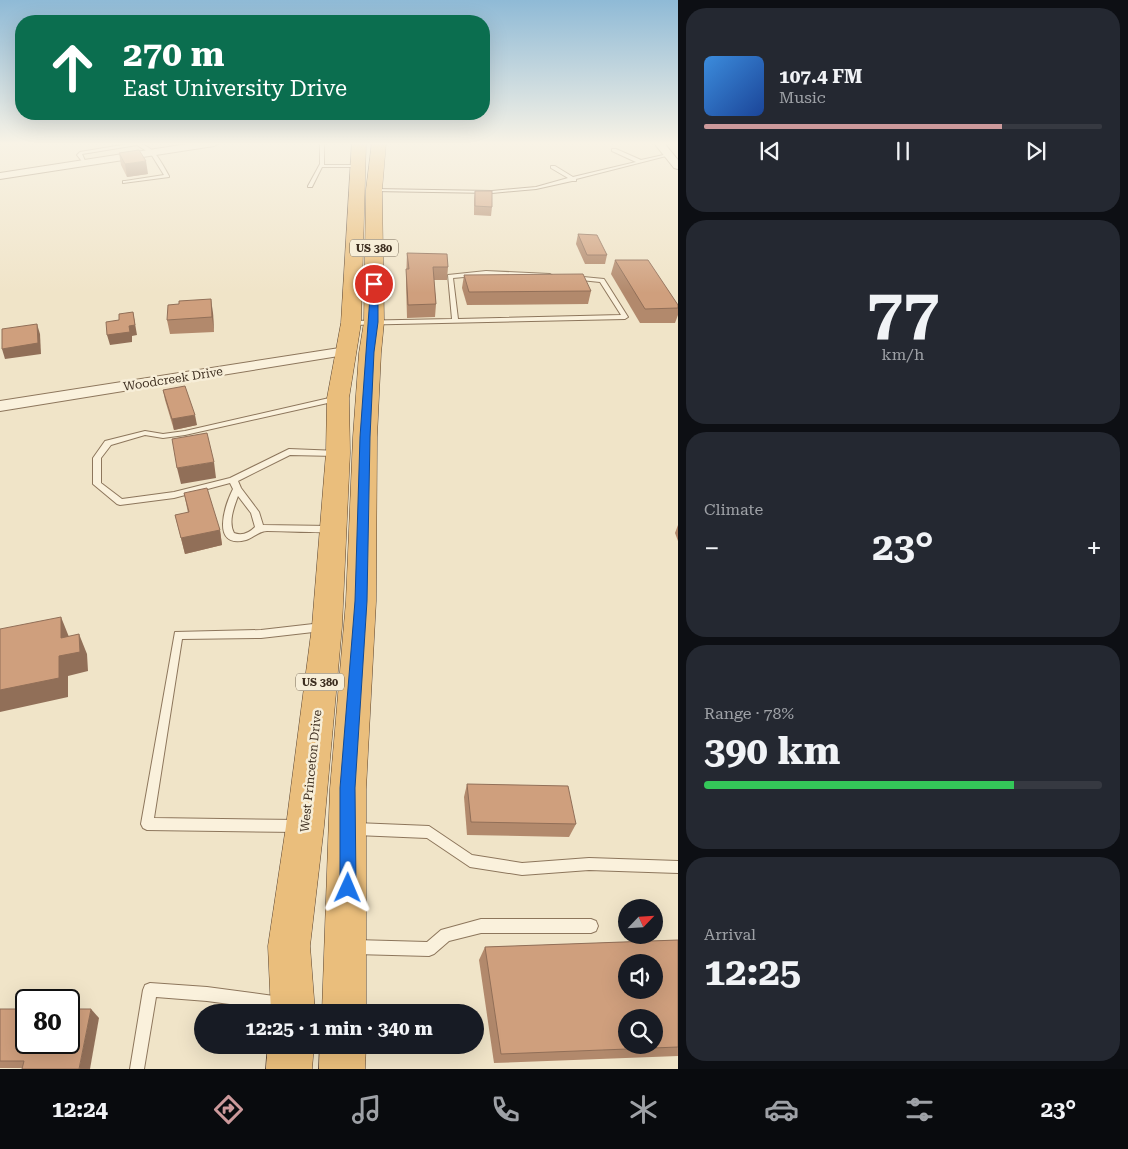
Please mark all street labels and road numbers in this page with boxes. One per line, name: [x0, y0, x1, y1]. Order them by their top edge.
road number: US 380: [350, 240, 398, 256]
street label: Woodcreek Drive: [122, 364, 224, 394]
road number: US 380: [296, 674, 344, 690]
street label: West Princeton Drive: [298, 709, 324, 833]

